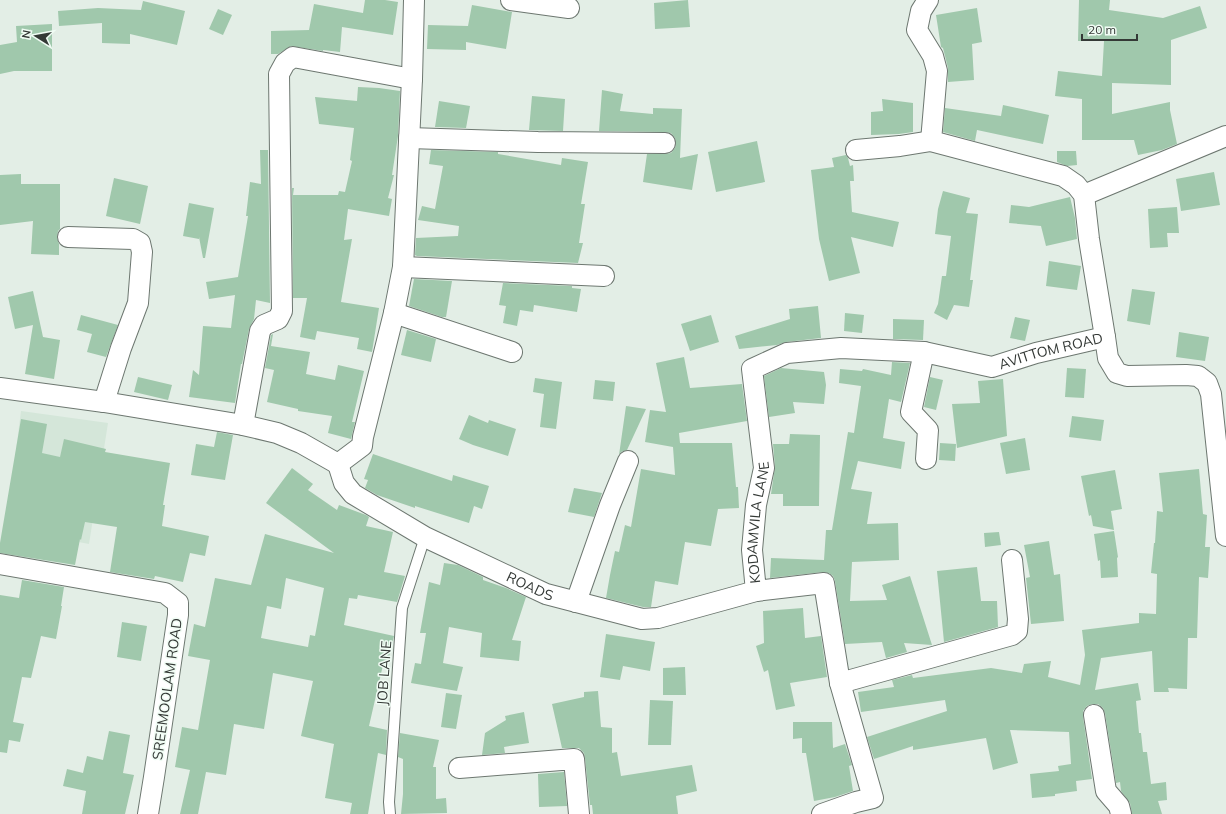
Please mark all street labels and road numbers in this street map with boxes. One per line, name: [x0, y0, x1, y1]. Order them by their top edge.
street label: AVITTOM ROAD: [997, 329, 1105, 373]
street label: KODAMVILA LANE: [743, 461, 773, 584]
street label: ROADS: [504, 568, 555, 605]
street label: SREEMOOLAM ROAD: [148, 617, 186, 761]
street label: JOB LANE: [373, 640, 395, 706]

